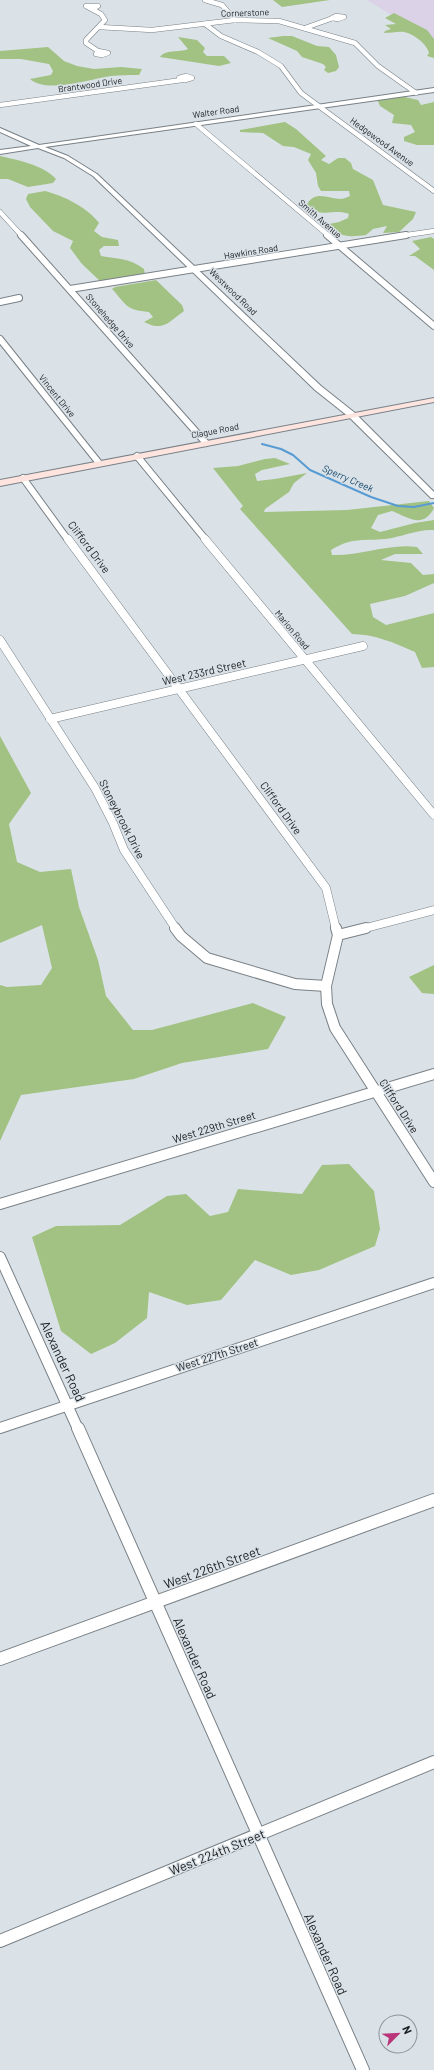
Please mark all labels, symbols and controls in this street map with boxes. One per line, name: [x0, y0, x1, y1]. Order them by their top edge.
street label: Cornerstone: [221, 6, 270, 19]
street label: Brantwood Drive: [57, 75, 123, 94]
street label: Walter Road: [192, 103, 240, 120]
street label: Hedgewood Avenue: [348, 115, 417, 169]
street label: Smith Avenue: [297, 197, 344, 240]
street label: Hawkins Road: [223, 242, 279, 261]
street label: Westwood Road: [207, 266, 260, 317]
street label: Stonehedge Drive: [84, 291, 137, 350]
street label: Vincent Drive: [37, 372, 78, 419]
street label: Clague Road: [190, 420, 240, 441]
water label: Sperry Creek: [321, 462, 376, 494]
street label: Clifford Drive: [66, 518, 113, 575]
street label: Marion Road: [273, 608, 312, 652]
street label: West 233rd Street: [161, 656, 247, 687]
street label: Stoneybrook Drive: [97, 777, 148, 861]
street label: Clifford Drive: [258, 779, 305, 837]
street label: Clifford Drive: [377, 1076, 422, 1135]
street label: West 229th Street: [171, 1108, 257, 1145]
street label: Alexander Road: [37, 1318, 89, 1404]
street label: West 227th Street: [174, 1335, 260, 1374]
street label: West 226th Street: [162, 1542, 262, 1592]
street label: Alexander Road: [170, 1615, 220, 1701]
street label: West 224th Street: [167, 1825, 267, 1879]
street label: Alexander Road: [301, 1911, 351, 1997]
north arrow: [378, 2014, 418, 2054]
text: N: [400, 2024, 415, 2036]

